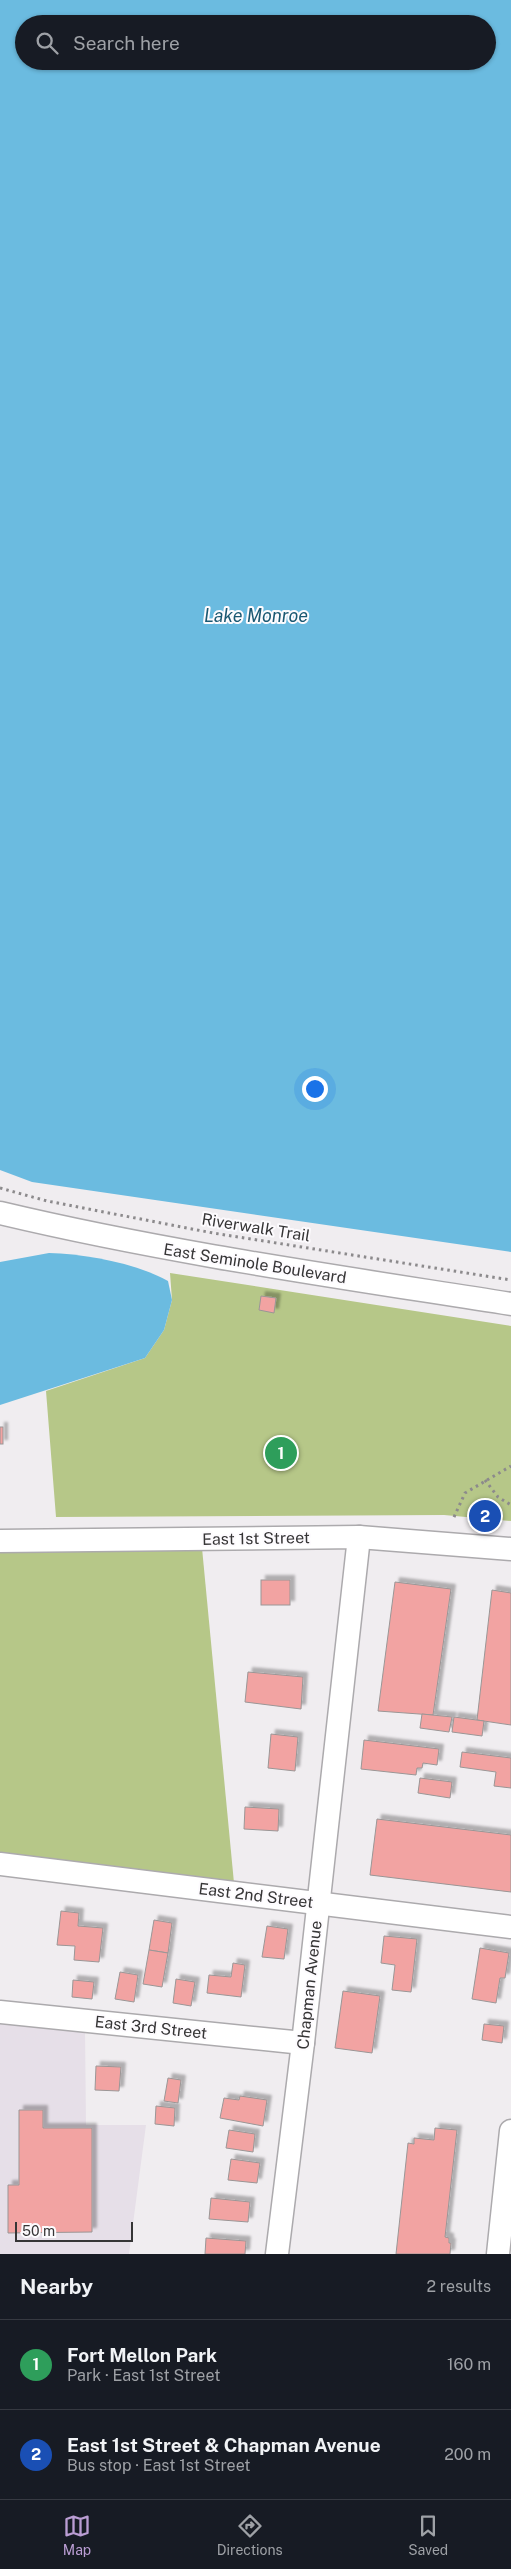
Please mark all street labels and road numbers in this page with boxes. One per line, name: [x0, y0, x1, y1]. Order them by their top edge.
street label: Riverwalk Trail: [200, 1210, 312, 1245]
street label: East Seminole Boulevard: [162, 1240, 348, 1287]
street label: East 1st Street: [202, 1528, 310, 1549]
street label: East 2nd Street: [197, 1879, 314, 1912]
street label: Chapman Avenue: [293, 1920, 326, 2050]
street label: East 3rd Street: [94, 2012, 208, 2043]

